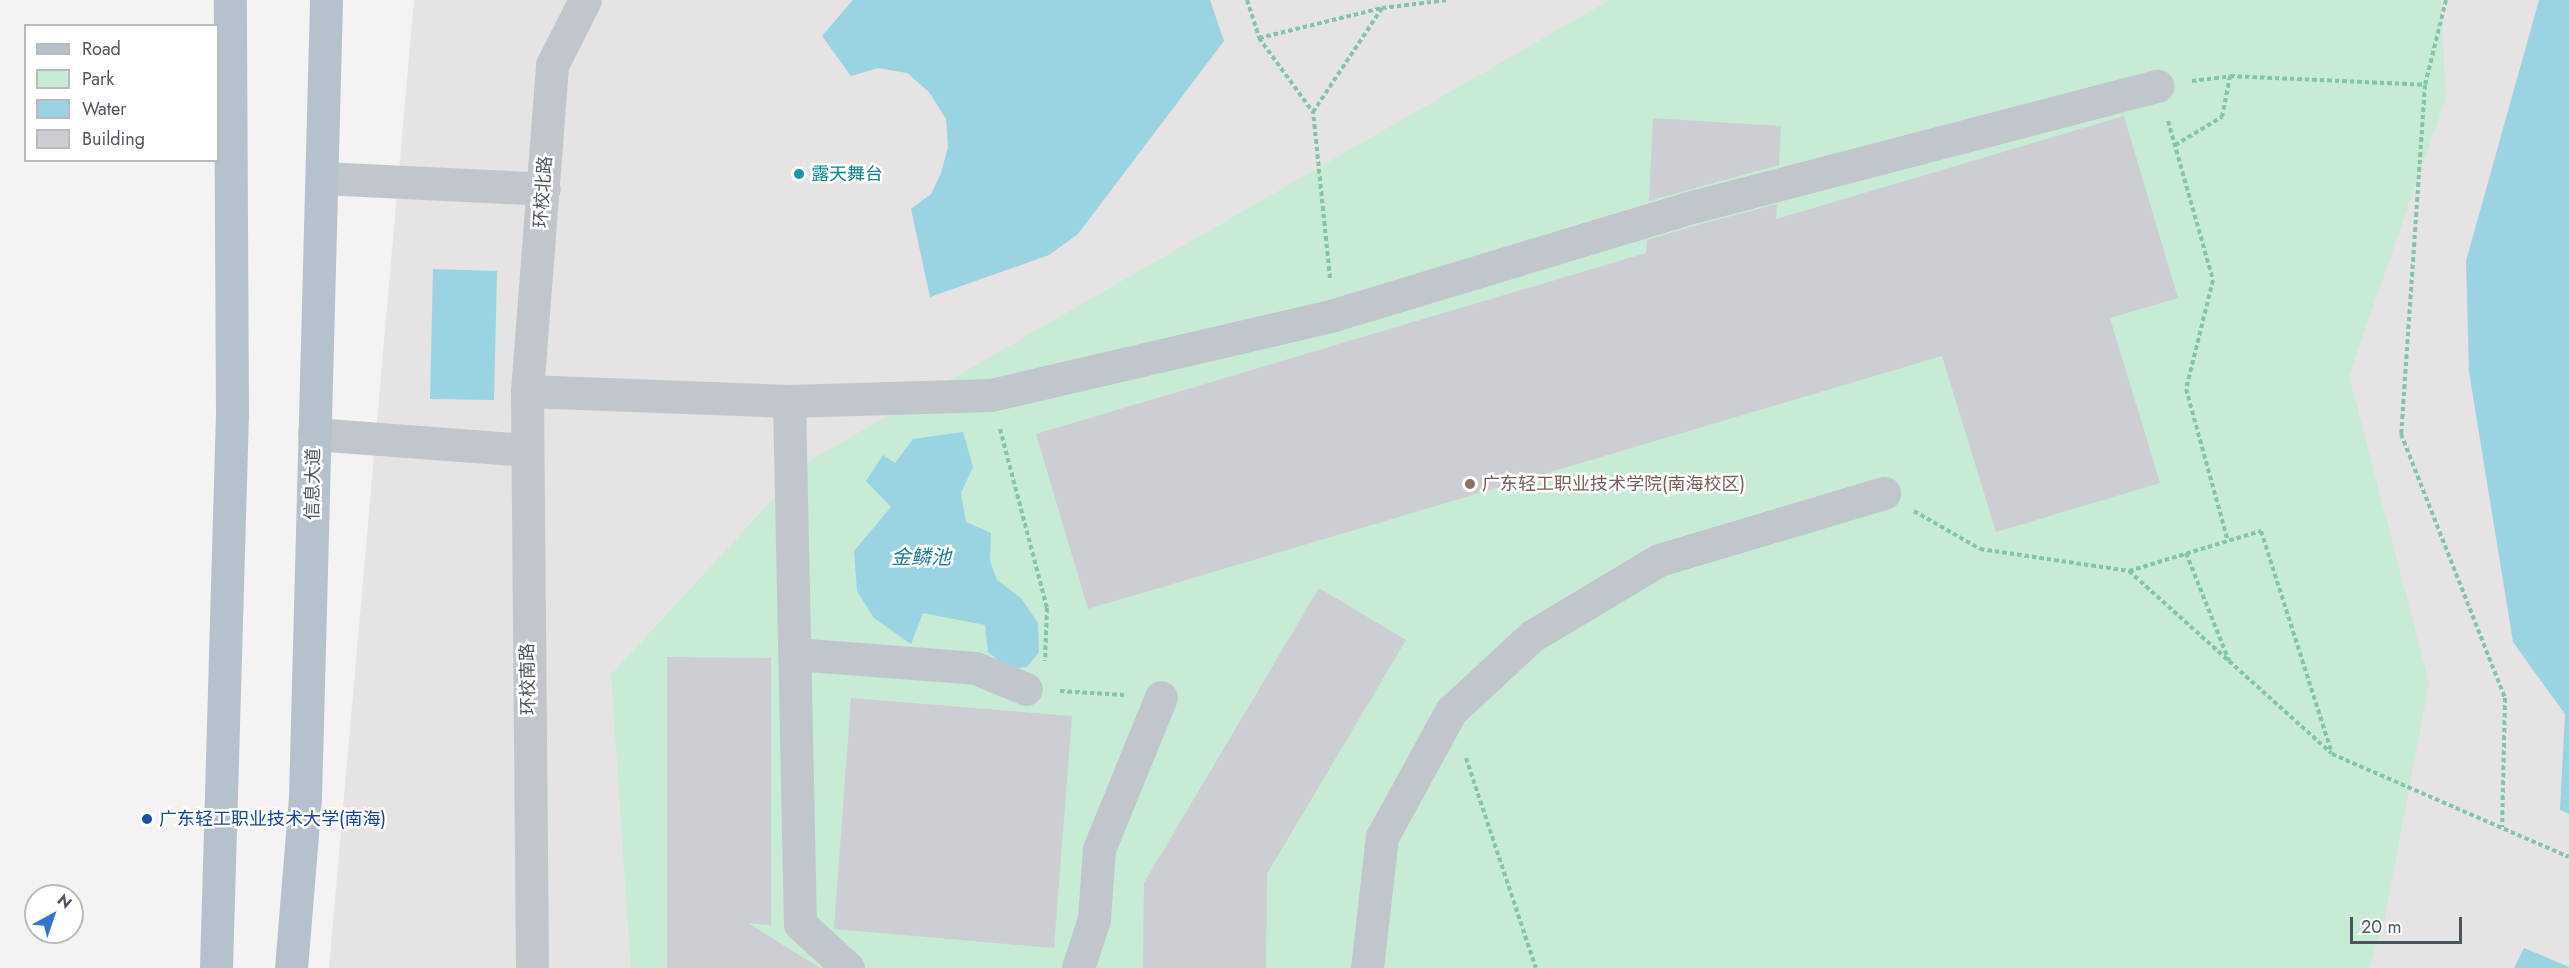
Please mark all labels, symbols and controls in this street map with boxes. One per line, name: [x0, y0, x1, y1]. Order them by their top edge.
legend: [24, 24, 219, 162]
text: Road: [82, 36, 121, 62]
text: Park: [82, 66, 114, 92]
text: Water: [82, 96, 126, 122]
text: Building: [82, 126, 145, 152]
street label: 环校北路: [530, 155, 556, 229]
place label: 露天舞台: [811, 163, 883, 185]
marker: 露天舞台: [792, 167, 806, 181]
street label: 信息大道: [302, 448, 324, 520]
place label: 广东轻工职业技术学院(南海校区): [1482, 473, 1745, 495]
marker: 广东轻工职业技术学院(南海校区): [1463, 477, 1477, 491]
water label: 金鳞池: [891, 545, 951, 569]
street label: 环校南路: [517, 643, 539, 715]
place label: 广东轻工职业技术大学(南海): [159, 808, 386, 830]
marker: 广东轻工职业技术大学(南海): [140, 812, 154, 826]
north arrow: [24, 884, 84, 944]
text: N: [52, 888, 77, 914]
scale bar: [2353, 905, 2466, 943]
text: 20 m: [2361, 914, 2401, 940]

